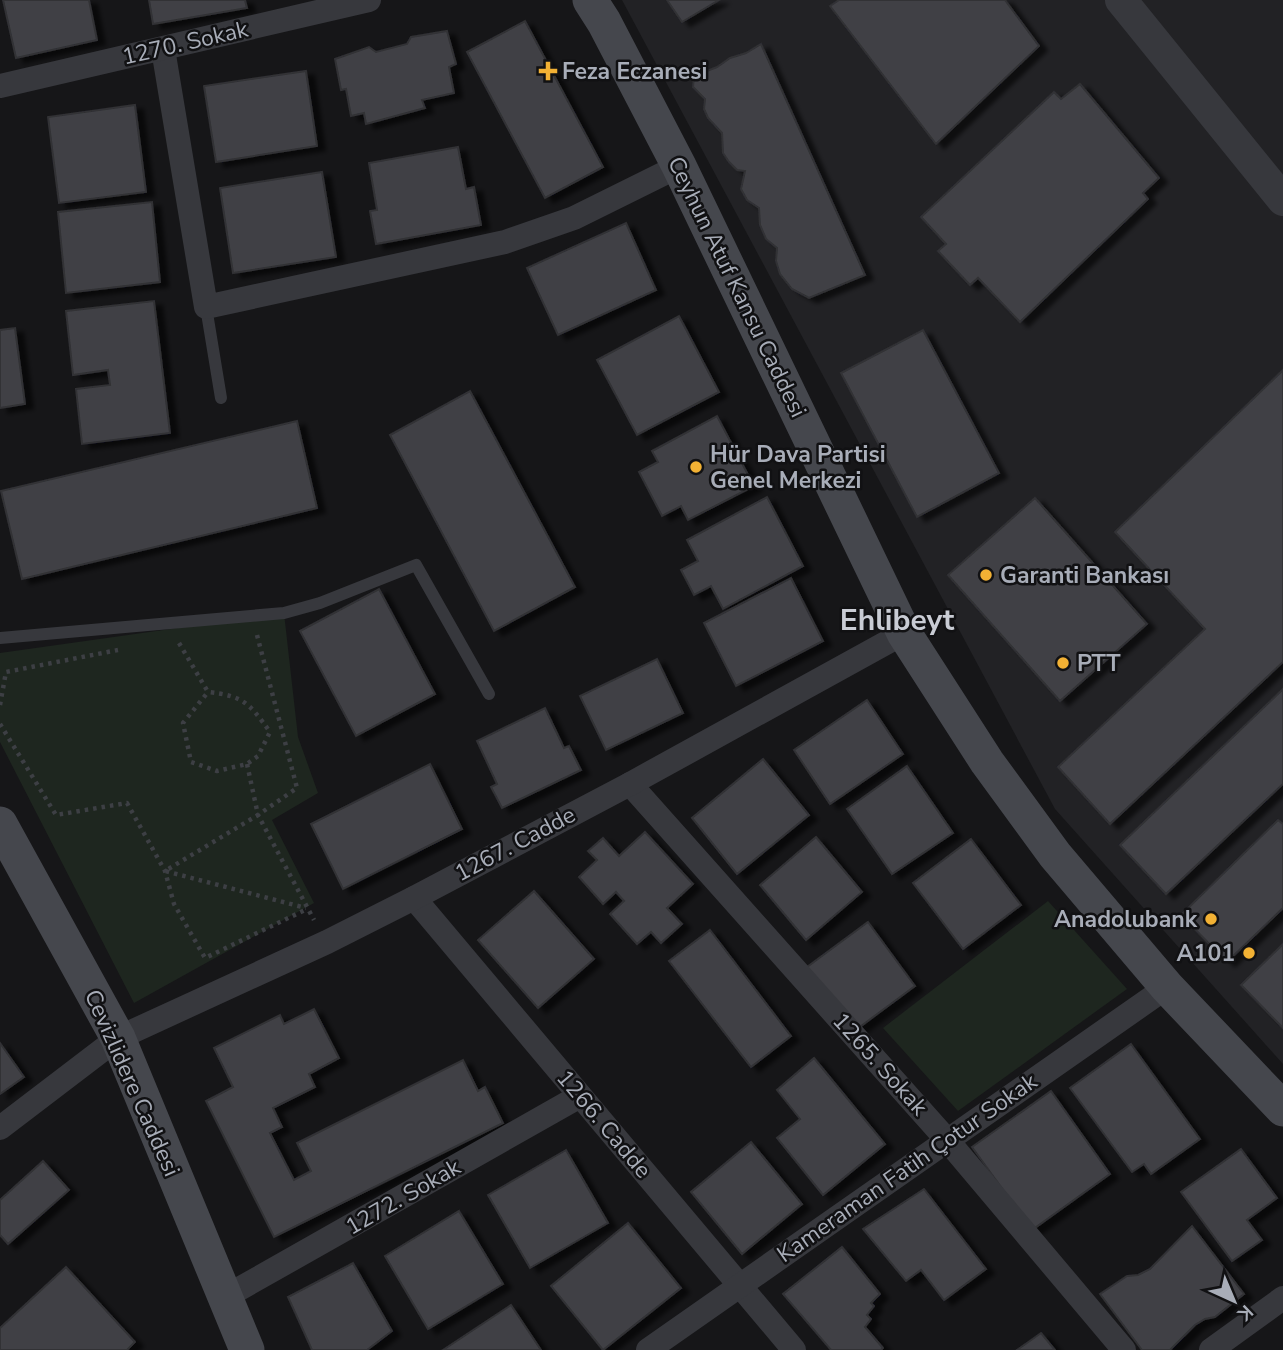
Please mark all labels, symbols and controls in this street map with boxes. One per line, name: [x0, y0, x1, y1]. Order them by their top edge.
street label: 1270. Sokak: [119, 13, 252, 73]
place label: Feza Eczanesi: [562, 56, 707, 87]
marker: Feza Eczanesi: [540, 63, 556, 79]
street label: Ceyhun Atuf Kansu Caddesi: [660, 151, 814, 423]
place label: Hür Dava Partisi Genel Merkezi: [710, 439, 886, 496]
marker: Hür Dava Partisi Genel Merkezi: [688, 459, 704, 475]
place label: Garanti Bankası: [1000, 560, 1169, 591]
marker: Garanti Bankası: [978, 567, 994, 583]
district label: Ehlibeyt: [840, 600, 955, 641]
place label: PTT: [1077, 648, 1121, 679]
marker: PTT: [1055, 655, 1071, 671]
street label: 1267. Cadde: [449, 799, 581, 889]
place label: Anadolubank: [1054, 904, 1198, 935]
marker: Anadolubank: [1203, 911, 1219, 927]
place label: A101: [1176, 938, 1235, 969]
marker: A101: [1241, 945, 1257, 961]
street label: Cevizlidere Caddesi: [77, 985, 187, 1181]
street label: 1265. Sokak: [826, 1006, 935, 1122]
street label: 1266. Cadde: [549, 1063, 659, 1185]
street label: Kameraman Fatih Çotur Sokak: [771, 1066, 1044, 1270]
street label: 1272. Sokak: [340, 1151, 467, 1243]
north arrow: [1199, 1266, 1269, 1336]
text: K: [1231, 1299, 1259, 1327]

